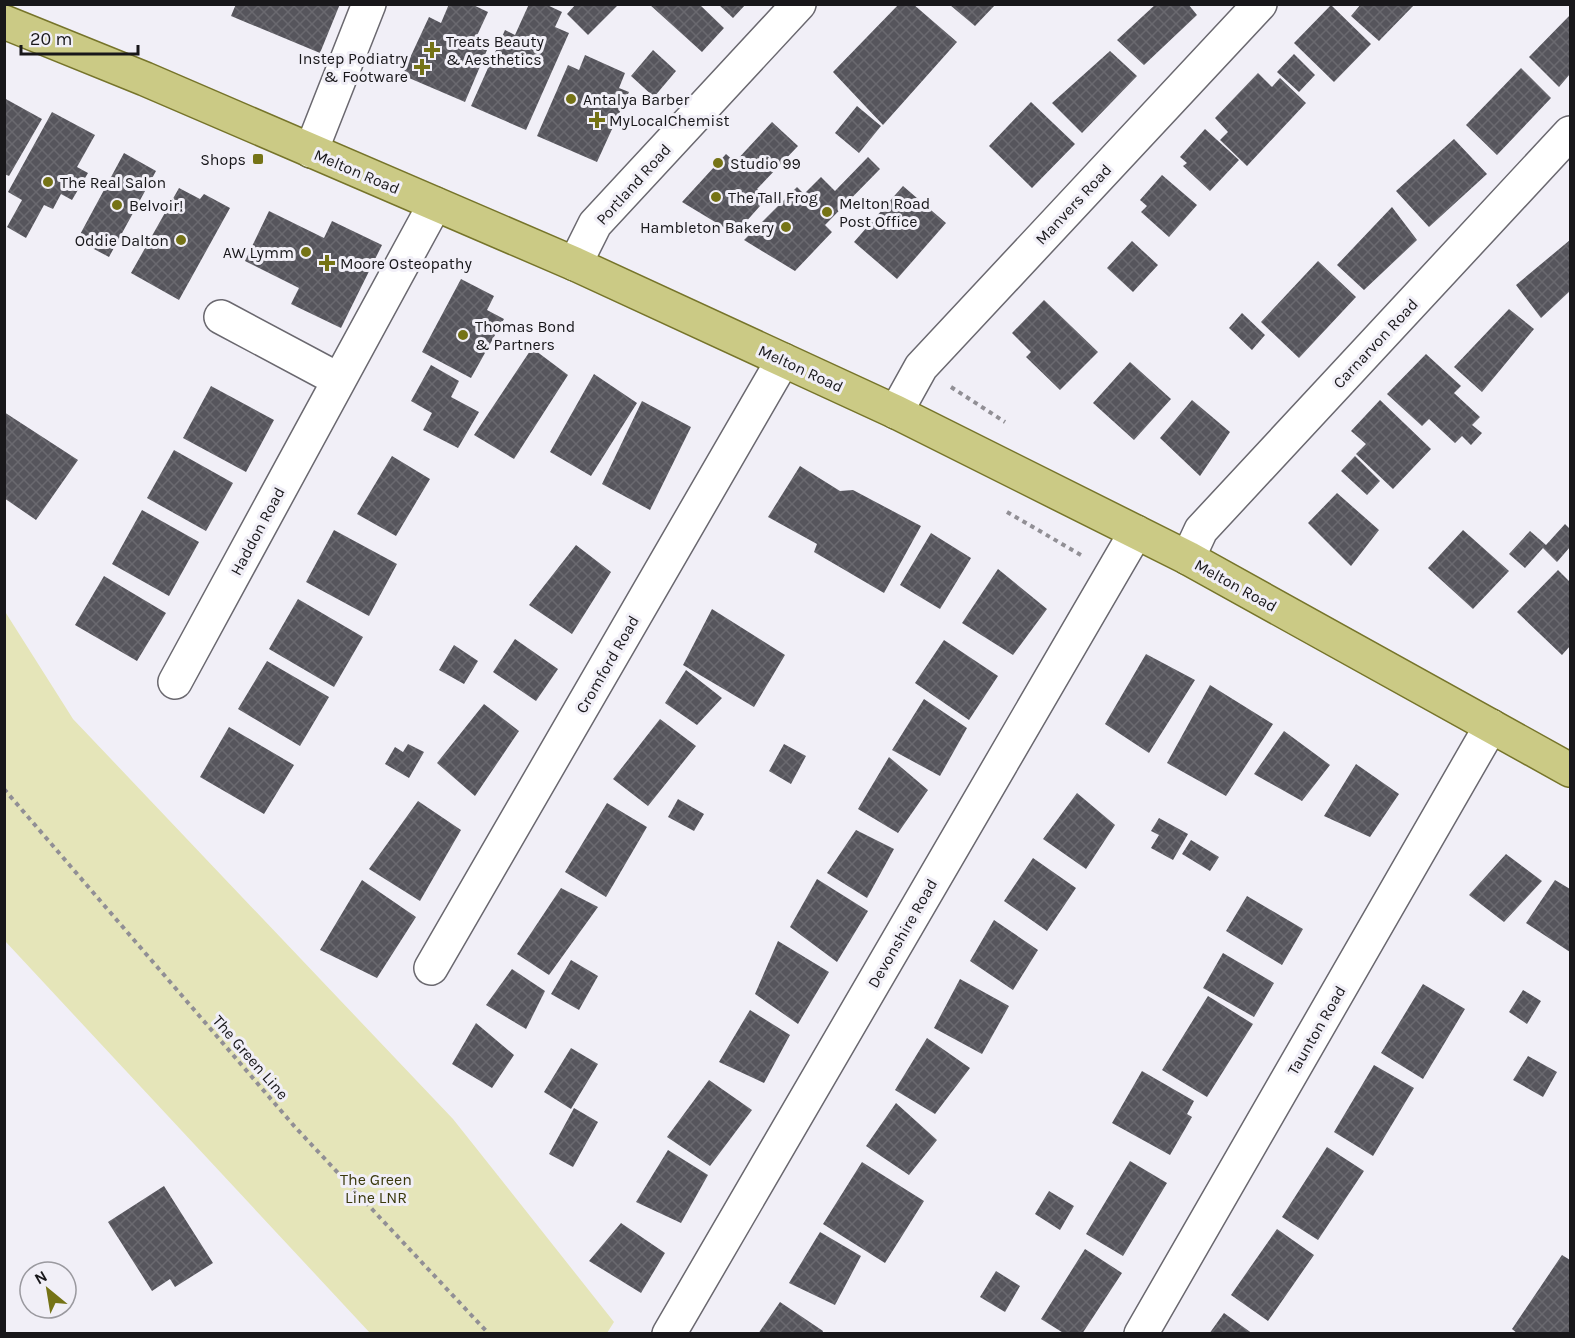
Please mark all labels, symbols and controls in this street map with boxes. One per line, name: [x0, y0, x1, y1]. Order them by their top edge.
scale bar: [21, 18, 138, 56]
text: 20 m: [30, 28, 72, 50]
place label: Treats Beauty & Aesthetics: [446, 32, 545, 69]
marker: Treats Beauty & Aesthetics: [423, 41, 441, 59]
place label: Instep Podiatry & Footware: [298, 49, 409, 86]
marker: Instep Podiatry & Footware: [413, 58, 431, 76]
place label: Antalya Barber: [583, 90, 689, 109]
marker: Antalya Barber: [564, 92, 578, 106]
place label: MyLocalChemist: [609, 111, 730, 130]
marker: MyLocalChemist: [590, 113, 604, 127]
street label: Portland Road: [592, 140, 675, 229]
street label: Melton Road: [311, 145, 403, 198]
place label: Shops: [200, 150, 246, 169]
marker: Shops: [251, 152, 265, 166]
place label: Studio 99: [730, 154, 801, 173]
marker: Studio 99: [711, 156, 725, 170]
street label: Manvers Road: [1031, 160, 1115, 249]
place label: The Real Salon: [60, 173, 166, 192]
marker: The Real Salon: [41, 175, 55, 189]
place label: The Tall Frog: [728, 188, 818, 207]
marker: The Tall Frog: [709, 190, 723, 204]
place label: Melton Road Post Office: [839, 194, 930, 231]
place label: Belvoir!: [129, 196, 183, 215]
marker: Belvoir!: [110, 198, 124, 212]
marker: Melton Road Post Office: [820, 205, 834, 219]
place label: Hambleton Bakery: [640, 218, 775, 237]
marker: Hambleton Bakery: [779, 220, 793, 234]
place label: Oddie Dalton: [75, 231, 169, 250]
marker: Oddie Dalton: [174, 233, 188, 247]
place label: AW Lymm: [223, 243, 294, 262]
marker: AW Lymm: [299, 245, 313, 259]
marker: Moore Osteopathy: [318, 254, 336, 272]
place label: Moore Osteopathy: [340, 254, 472, 273]
street label: Carnarvon Road: [1329, 295, 1422, 392]
place label: Thomas Bond & Partners: [475, 317, 575, 354]
marker: Thomas Bond & Partners: [456, 328, 470, 342]
street label: Melton Road: [755, 341, 846, 396]
street label: Haddon Road: [226, 484, 289, 579]
street label: Melton Road: [1191, 555, 1280, 616]
street label: Cromford Road: [572, 612, 643, 716]
street label: Devonshire Road: [864, 875, 941, 991]
street label: Taunton Road: [1283, 982, 1350, 1078]
street label: The Green Line: [209, 1011, 292, 1103]
park label: The Green Line LNR: [340, 1170, 412, 1207]
north arrow: [18, 1260, 78, 1320]
text: N: [31, 1266, 50, 1289]

